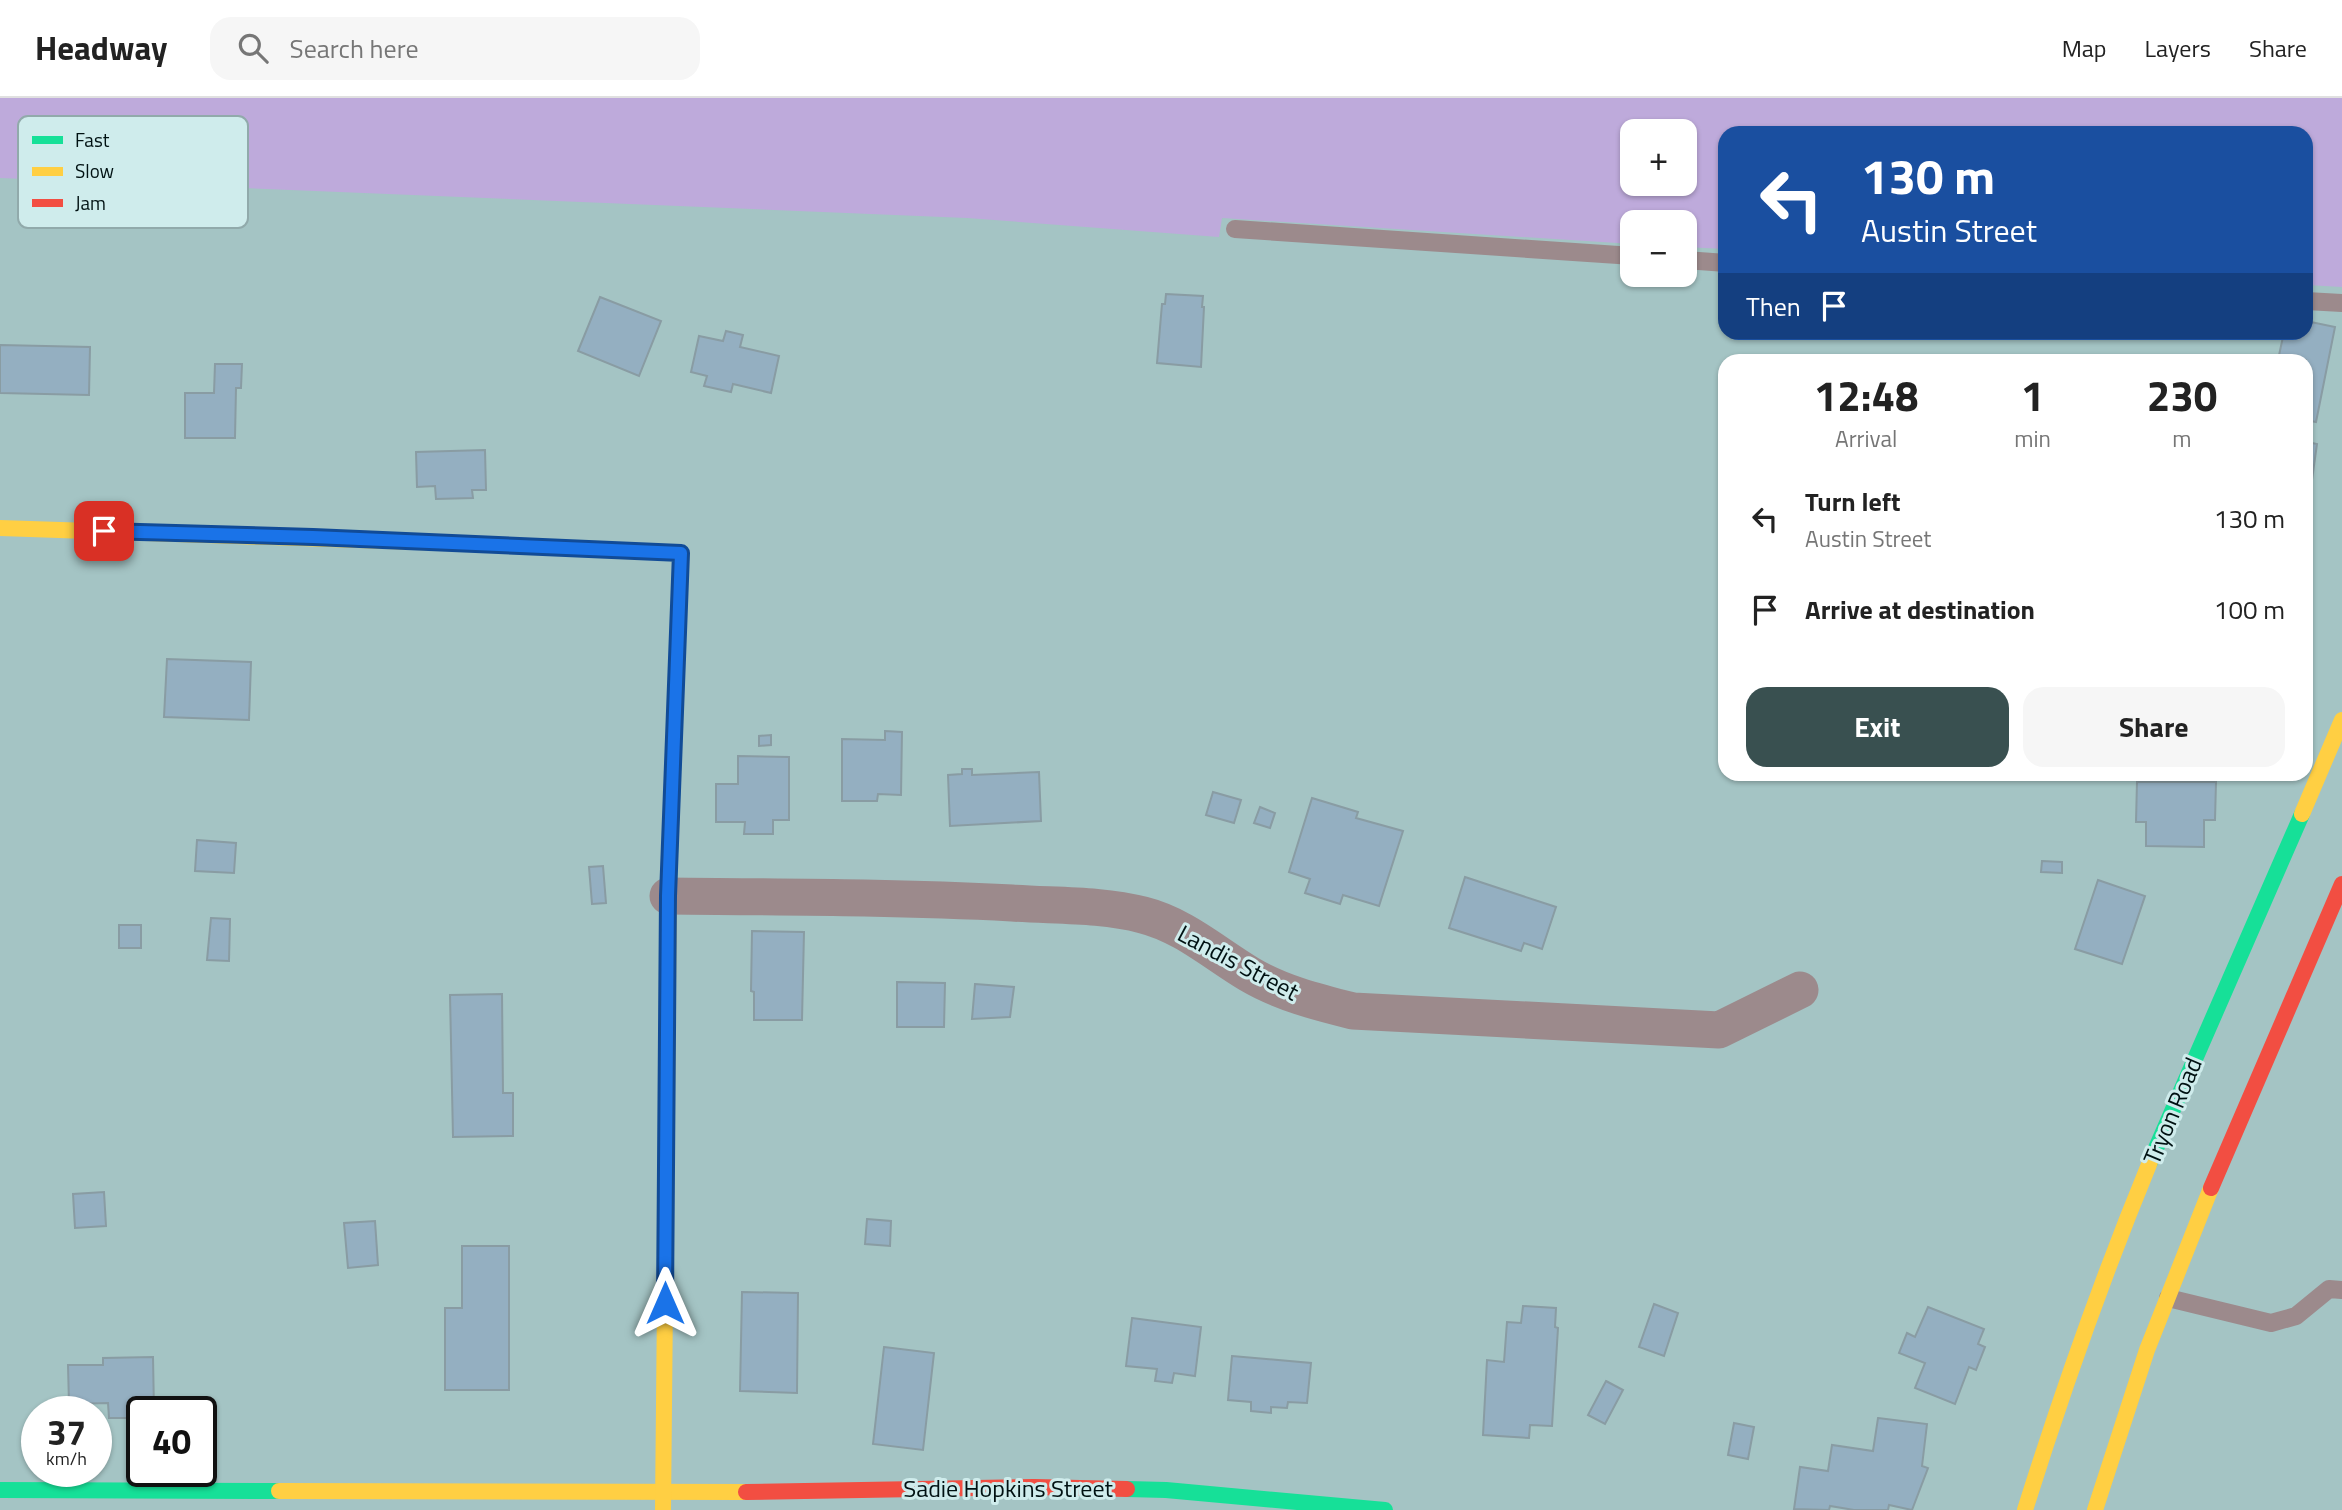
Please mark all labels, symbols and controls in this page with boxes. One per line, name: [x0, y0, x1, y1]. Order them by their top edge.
search box: [210, 17, 700, 80]
text: Headway: [35, 23, 168, 73]
icon: search: [234, 29, 272, 67]
text: Search here: [290, 29, 419, 68]
text: Map: [2062, 30, 2107, 66]
text: Layers: [2145, 30, 2211, 66]
text: Share: [2249, 30, 2307, 66]
legend: [18, 116, 248, 228]
map controls: [1620, 119, 1697, 287]
button: +: [1620, 119, 1697, 196]
text: Fast: [75, 125, 110, 154]
text: 130 m: [1861, 138, 1995, 213]
icon: left: [1746, 154, 1837, 245]
text: Slow: [75, 156, 114, 185]
text: Jam: [75, 188, 106, 217]
text: Austin Street: [1861, 206, 2037, 254]
button: −: [1620, 210, 1697, 287]
text: Then: [1746, 287, 1801, 326]
icon: arrive: [1815, 287, 1853, 325]
text: 12:48: [1814, 363, 1919, 427]
text: 1: [2021, 363, 2044, 427]
text: 230: [2147, 363, 2217, 427]
text: Arrival: [1835, 421, 1897, 456]
text: min: [2014, 421, 2051, 456]
text: m: [2172, 421, 2192, 456]
text: Turn left: [1805, 482, 1900, 521]
text: 130 m: [2214, 499, 2285, 538]
icon: left: [1746, 500, 1784, 538]
pin: [74, 501, 134, 561]
icon: arrive: [85, 512, 123, 550]
text: Austin Street: [1805, 521, 1931, 556]
text: Arrive at destination: [1805, 590, 2035, 629]
text: 100 m: [2214, 590, 2285, 629]
icon: arrive: [1746, 591, 1784, 629]
button: Exit: [1746, 687, 2009, 767]
button: Share: [2023, 687, 2285, 767]
street label: Landis Street: [1171, 915, 1306, 1009]
street label: Tryon Road: [2133, 1052, 2211, 1170]
position arrow: [628, 1266, 702, 1340]
speed limit sign: 40: [126, 1396, 217, 1487]
text: 37: [47, 1405, 86, 1459]
text: km/h: [46, 1445, 87, 1472]
street label: Sadie Hopkins Street: [903, 1470, 1113, 1506]

